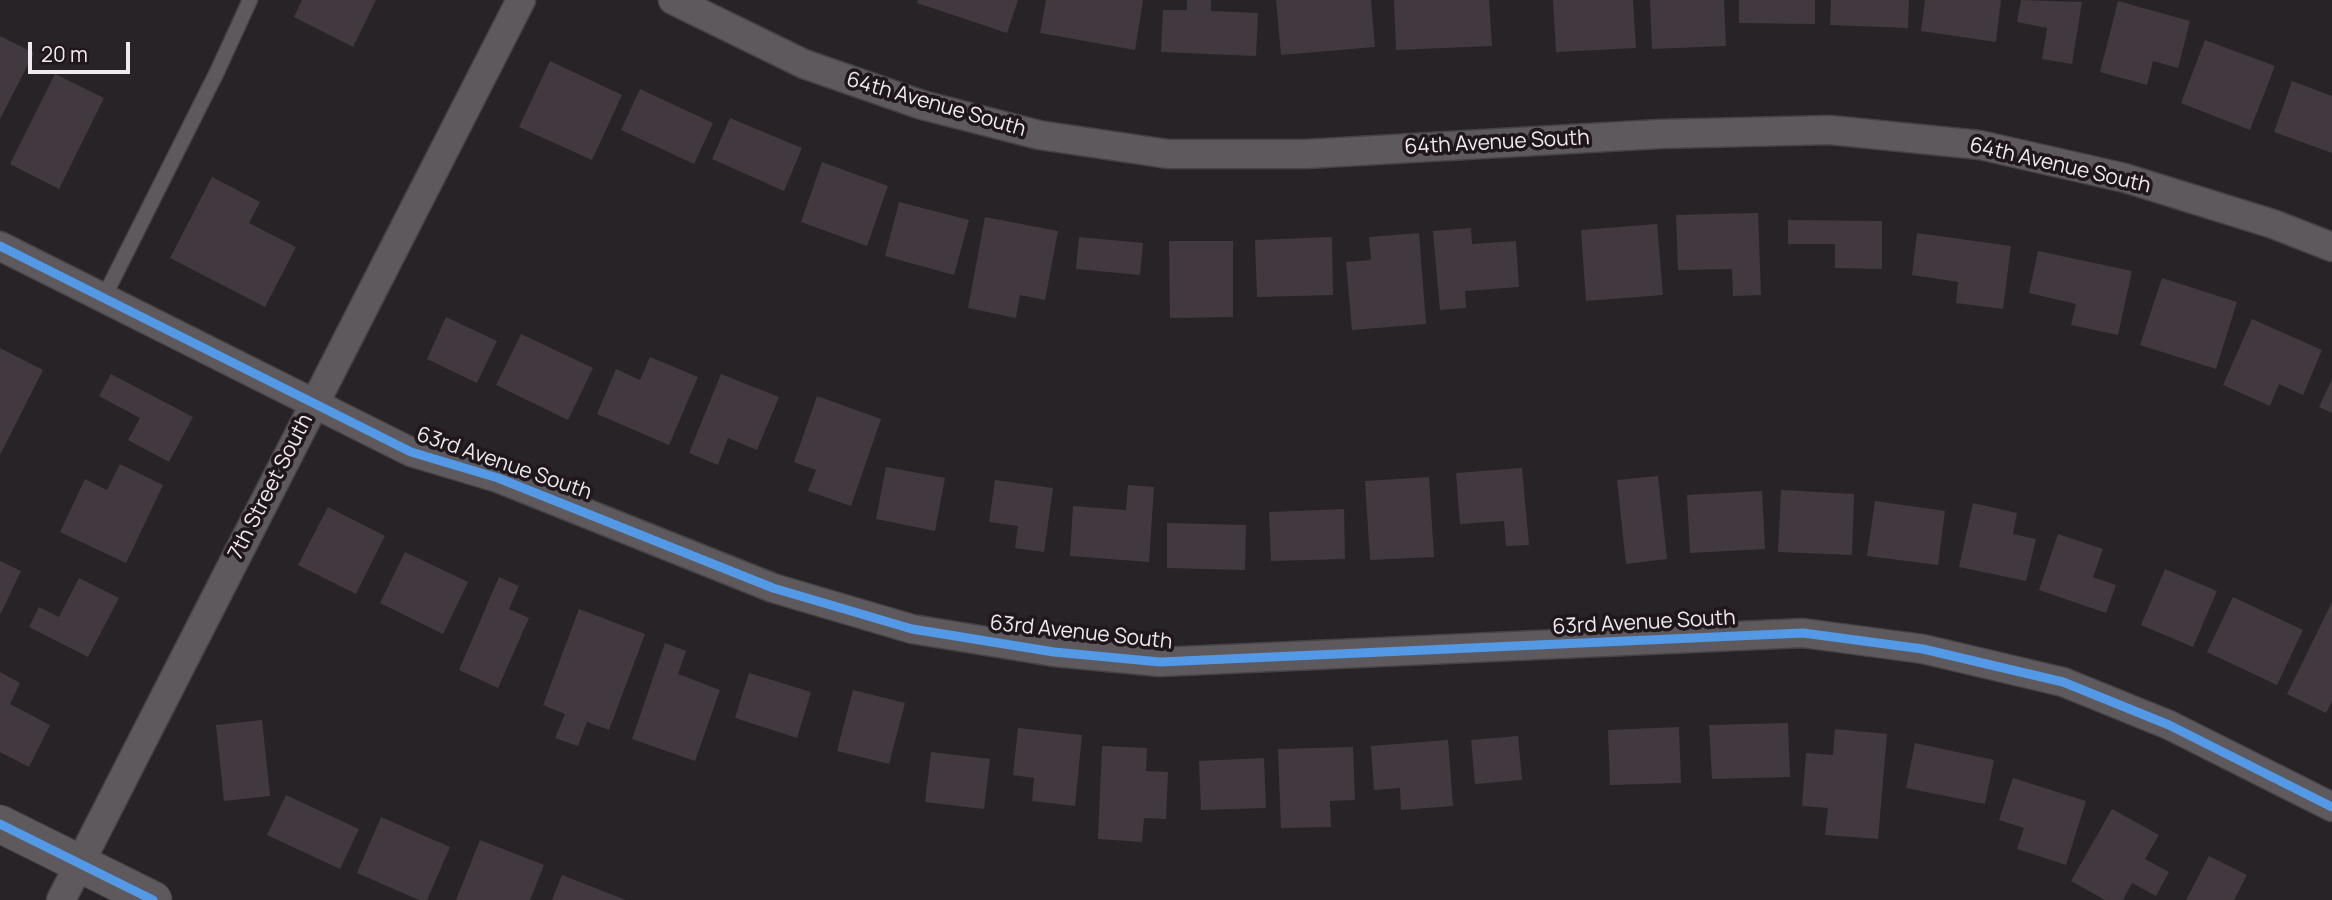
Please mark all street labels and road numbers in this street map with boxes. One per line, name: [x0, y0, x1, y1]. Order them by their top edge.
street label: 64th Avenue South: [843, 67, 1029, 143]
street label: 64th Avenue South: [1404, 126, 1590, 160]
street label: 64th Avenue South: [1967, 133, 2153, 199]
street label: 7th Street South: [223, 410, 319, 564]
street label: 63rd Avenue South: [413, 422, 595, 506]
street label: 63rd Avenue South: [1552, 606, 1736, 640]
street label: 63rd Avenue South: [988, 611, 1174, 655]

